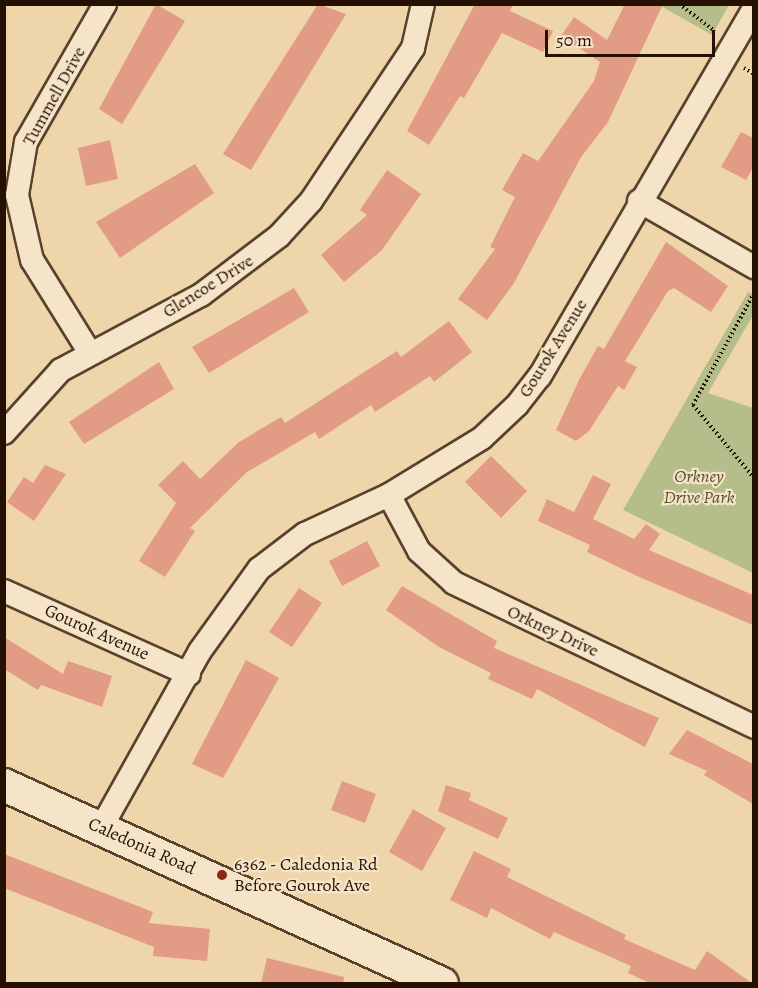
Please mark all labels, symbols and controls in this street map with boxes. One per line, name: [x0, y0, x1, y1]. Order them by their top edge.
scale bar: [548, 18, 718, 56]
text: 50 m: [556, 28, 592, 52]
street label: Tummell Drive: [18, 43, 90, 149]
street label: Glencoe Drive: [159, 250, 257, 322]
street label: Gourok Avenue: [514, 295, 592, 401]
park label: Orkney Drive Park: [663, 466, 735, 508]
street label: Gourok Avenue: [41, 599, 153, 665]
street label: Orkney Drive: [504, 600, 602, 662]
street label: Caledonia Road: [85, 813, 199, 879]
place label: 6362 - Caledonia Rd Before Gourok Ave: [234, 854, 378, 896]
marker: 6362 - Caledonia Rd Before Gourok Ave: [215, 868, 229, 882]

